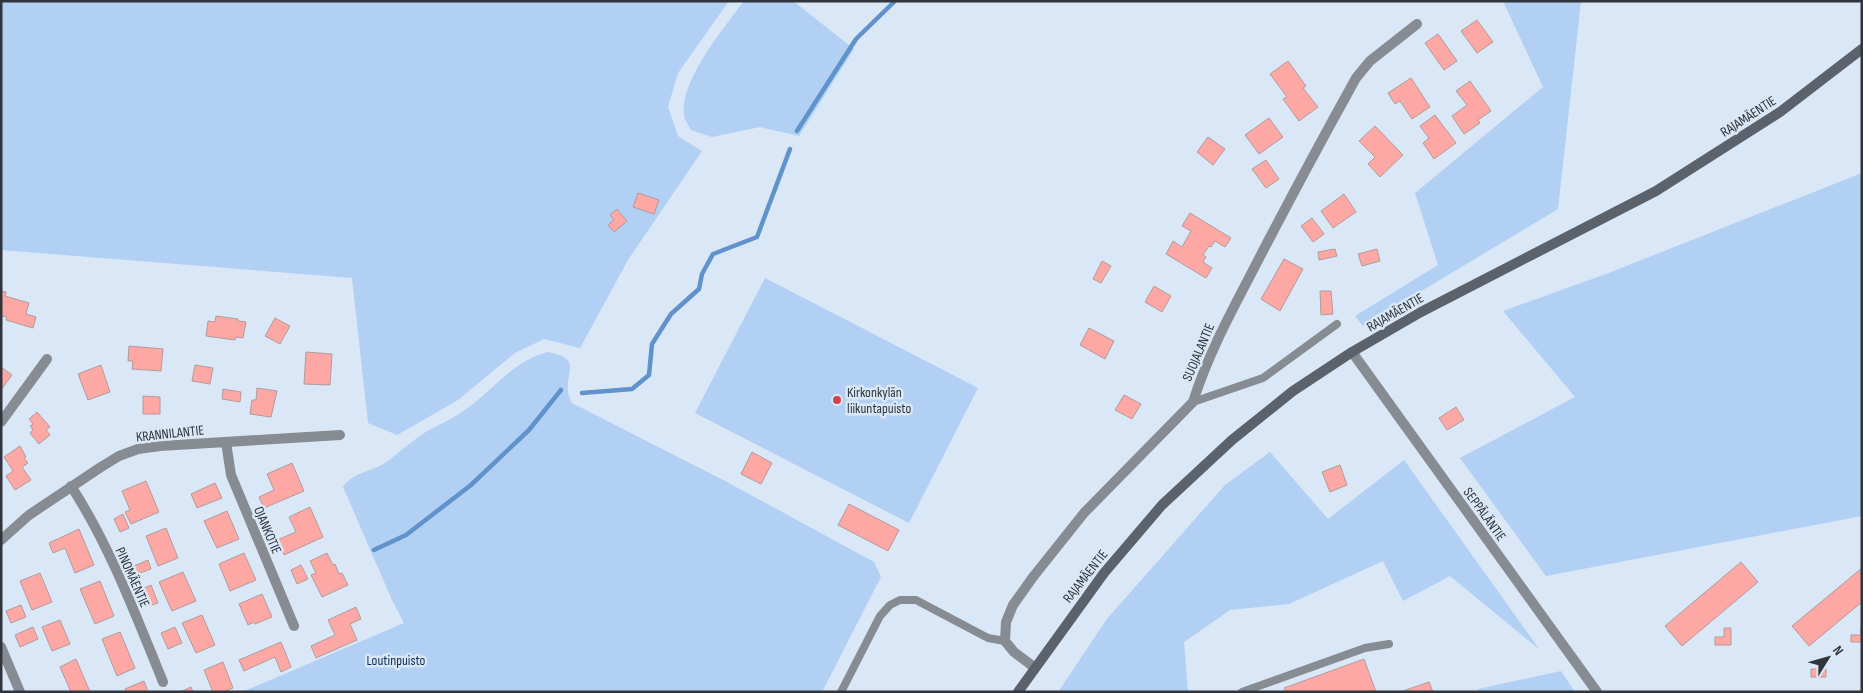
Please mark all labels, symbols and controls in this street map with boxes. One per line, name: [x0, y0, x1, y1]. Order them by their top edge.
street label: RAJAMÄENTIE: [1717, 92, 1779, 141]
street label: RAJAMÄENTIE: [1364, 289, 1427, 336]
street label: SUOJALANTIE: [1179, 320, 1218, 384]
place label: Kirkonkylän liikuntapuisto: [847, 384, 911, 417]
marker: Kirkonkylän liikuntapuisto: [831, 394, 843, 406]
street label: KRANNILANTIE: [135, 421, 205, 446]
street label: SEPPÄLÄNTIE: [1460, 484, 1510, 545]
street label: OJANKOTIE: [250, 504, 285, 557]
street label: PINOMÄENTIE: [112, 544, 153, 610]
street label: RAJAMÄENTIE: [1059, 546, 1112, 606]
north arrow: [1803, 633, 1853, 683]
text: N: [1829, 642, 1847, 659]
park label: Loutinpuisto: [367, 652, 426, 669]

